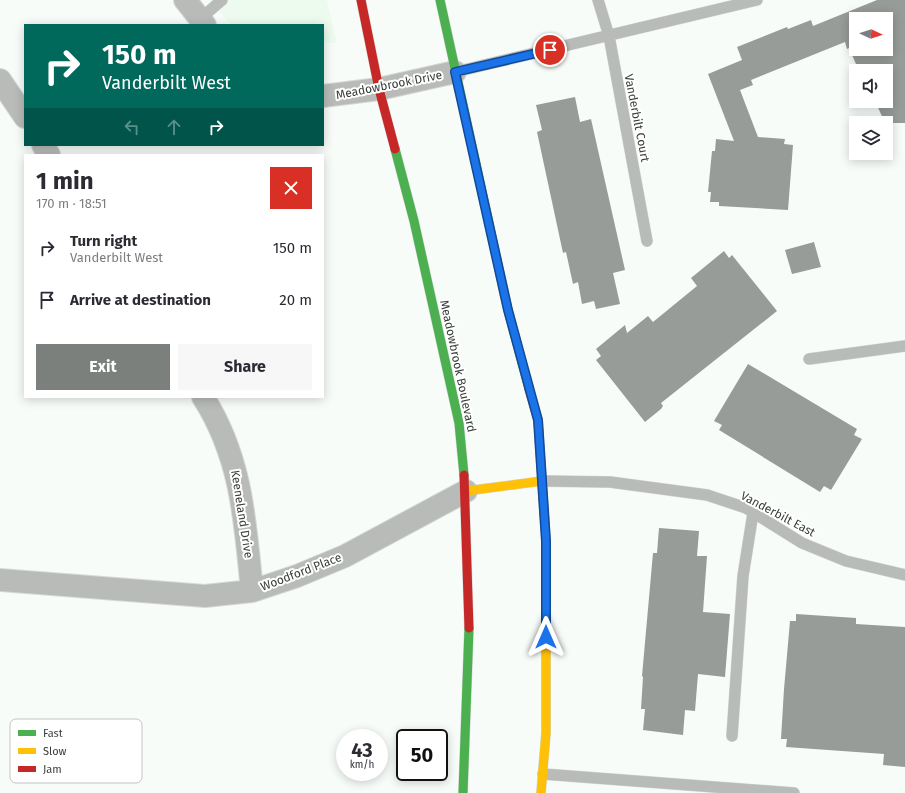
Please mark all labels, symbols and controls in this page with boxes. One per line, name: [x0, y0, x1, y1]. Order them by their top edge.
north arrow: [849, 12, 893, 56]
map controls: [849, 12, 893, 160]
pin: [533, 33, 567, 67]
text: 150 m: [102, 38, 177, 71]
icon: arrive: [539, 39, 561, 61]
icon: right: [36, 40, 88, 92]
button: sound: [849, 64, 893, 108]
street label: Meadowbrook Drive: [335, 68, 443, 102]
text: Vanderbilt West: [102, 72, 231, 94]
street label: Vanderbilt Court: [622, 73, 652, 164]
icon: left: [121, 116, 143, 138]
icon: ahead: [163, 116, 185, 138]
icon: right: [205, 116, 227, 138]
button: layers: [849, 116, 893, 160]
text: 1 min: [36, 167, 94, 195]
button: close: [270, 167, 312, 209]
text: 170 m · 18:51: [36, 196, 107, 211]
text: Turn right: [70, 232, 137, 250]
icon: right: [36, 237, 58, 259]
text: 150 m: [273, 239, 312, 257]
text: Vanderbilt West: [70, 250, 163, 265]
icon: arrive: [36, 289, 58, 311]
text: Arrive at destination: [70, 291, 211, 309]
text: 20 m: [279, 291, 312, 309]
street label: Meadowbrook Boulevard: [437, 299, 479, 433]
button: Exit: [36, 344, 170, 390]
button: Share: [178, 344, 312, 390]
street label: Keeneland Drive: [228, 469, 256, 559]
street label: Vanderbilt East: [738, 489, 818, 540]
street label: Woodford Place: [259, 550, 343, 594]
position arrow: [525, 616, 567, 658]
legend: [10, 719, 142, 783]
text: Fast: [43, 727, 63, 740]
speed limit sign: 50: [396, 729, 448, 781]
text: 43: [351, 738, 373, 762]
text: Slow: [43, 745, 67, 758]
text: km/h: [350, 759, 374, 771]
text: Jam: [43, 763, 62, 776]

